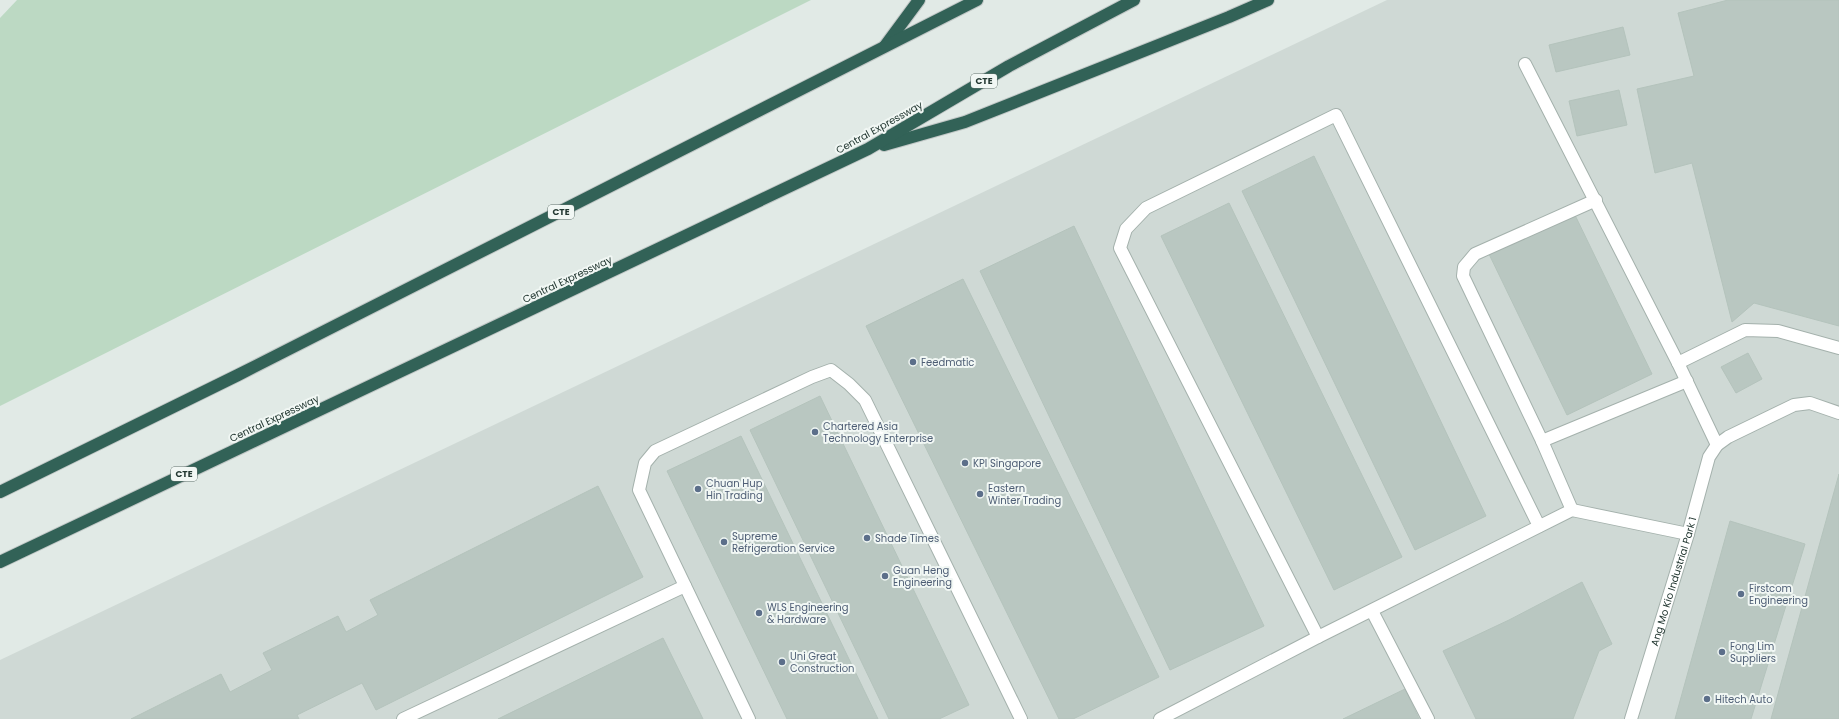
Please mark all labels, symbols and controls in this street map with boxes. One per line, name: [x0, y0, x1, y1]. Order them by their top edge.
road number: CTE: [971, 74, 997, 88]
street label: Central Expressway: [833, 97, 926, 158]
road number: CTE: [548, 205, 574, 219]
street label: Central Expressway: [520, 252, 615, 307]
place label: Feedmatic: [921, 355, 974, 370]
marker: Feedmatic: [908, 357, 918, 367]
street label: Central Expressway: [227, 391, 322, 446]
place label: Chartered Asia Technology Enterprise: [823, 419, 933, 446]
marker: Chartered Asia Technology Enterprise: [810, 427, 820, 437]
place label: KPI Singapore: [973, 456, 1041, 471]
marker: KPI Singapore: [960, 458, 970, 468]
road number: CTE: [171, 467, 197, 481]
place label: Chuan Hup Hin Trading: [706, 476, 763, 503]
place label: Eastern Winter Trading: [988, 481, 1061, 508]
marker: Chuan Hup Hin Trading: [693, 484, 703, 494]
marker: Eastern Winter Trading: [975, 489, 985, 499]
street label: Ang Mo Kio Industrial Park 1: [1647, 515, 1700, 648]
place label: Supreme Refrigeration Service: [732, 529, 835, 556]
place label: Shade Times: [875, 531, 939, 546]
marker: Shade Times: [862, 533, 872, 543]
marker: Supreme Refrigeration Service: [719, 537, 729, 547]
place label: Guan Heng Engineering: [893, 563, 952, 590]
marker: Guan Heng Engineering: [880, 571, 890, 581]
place label: Firstcom Engineering: [1749, 581, 1808, 608]
marker: Firstcom Engineering: [1736, 589, 1746, 599]
place label: WLS Engineering & Hardware: [767, 600, 849, 627]
marker: WLS Engineering & Hardware: [754, 608, 764, 618]
place label: Fong Lim Suppliers: [1730, 639, 1776, 666]
marker: Fong Lim Suppliers: [1717, 647, 1727, 657]
place label: Uni Great Construction: [790, 649, 854, 676]
marker: Uni Great Construction: [777, 657, 787, 667]
place label: Hitech Auto: [1715, 692, 1773, 707]
marker: Hitech Auto: [1702, 694, 1712, 704]

